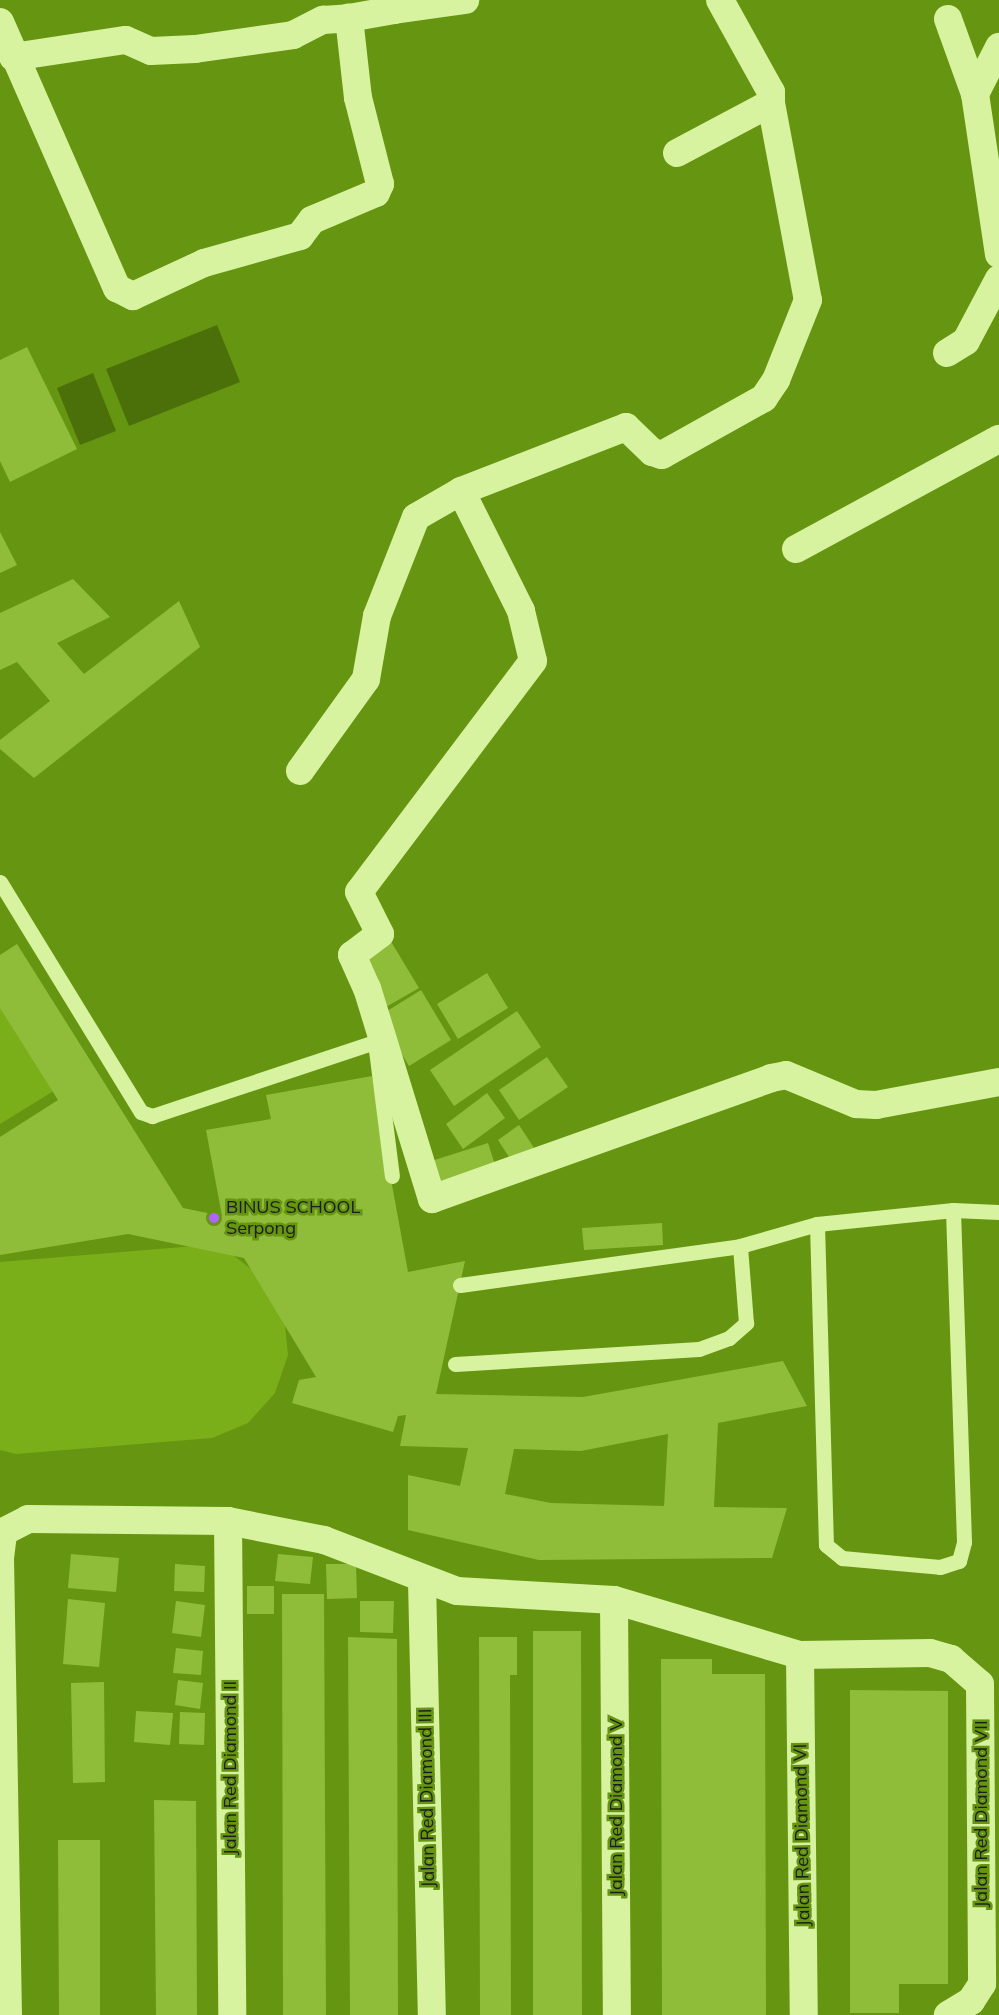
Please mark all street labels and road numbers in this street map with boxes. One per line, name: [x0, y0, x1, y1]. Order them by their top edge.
street label: Jalan Red Diamond II: [219, 1681, 241, 1855]
street label: Jalan Red Diamond III: [415, 1708, 439, 1888]
street label: Jalan Red Diamond V: [605, 1718, 627, 1896]
street label: Jalan Red Diamond VII: [970, 1720, 992, 1908]
street label: Jalan Red Diamond VI: [790, 1744, 814, 1926]

